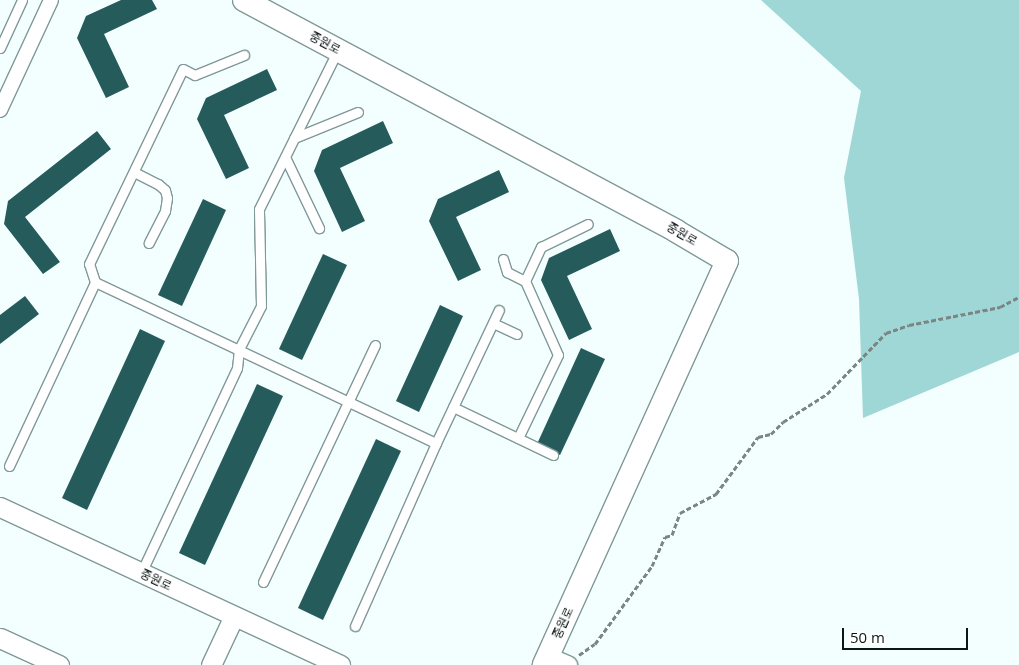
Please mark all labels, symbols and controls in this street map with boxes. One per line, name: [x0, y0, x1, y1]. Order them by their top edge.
street label: 중원로: [307, 29, 343, 57]
street label: 중원로: [664, 219, 700, 249]
street label: 중원로: [138, 566, 174, 594]
street label: 중원로: [550, 605, 576, 641]
scale bar: [844, 618, 970, 650]
text: 50 m: [850, 627, 885, 647]

